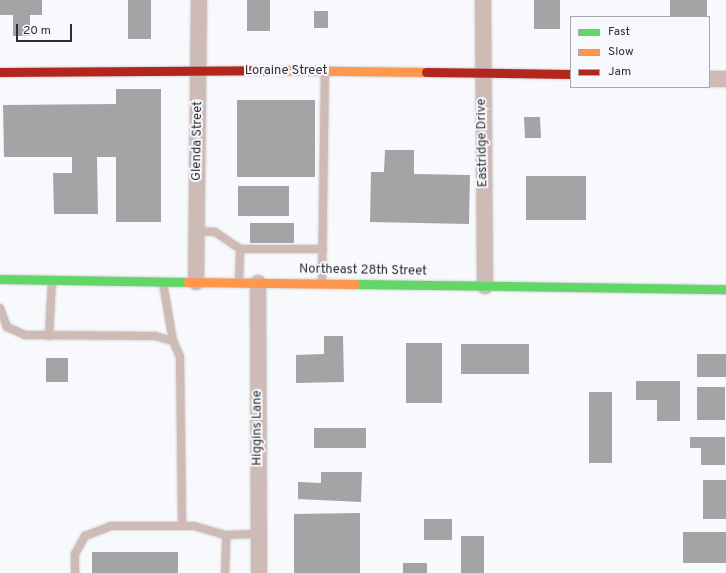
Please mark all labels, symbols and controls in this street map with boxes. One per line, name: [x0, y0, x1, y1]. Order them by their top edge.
scale bar: [18, 16, 74, 42]
legend: [570, 16, 710, 88]
text: 20 m: [23, 23, 51, 39]
text: Fast: [608, 24, 630, 40]
text: Slow: [608, 44, 634, 60]
street label: Loraine Street: [245, 63, 327, 79]
text: Jam: [608, 64, 631, 80]
street label: Eastridge Drive: [474, 99, 492, 187]
street label: Glenda Street: [190, 101, 206, 181]
street label: Northeast 28th Street: [299, 262, 427, 280]
street label: Higgins Lane: [250, 390, 266, 466]

